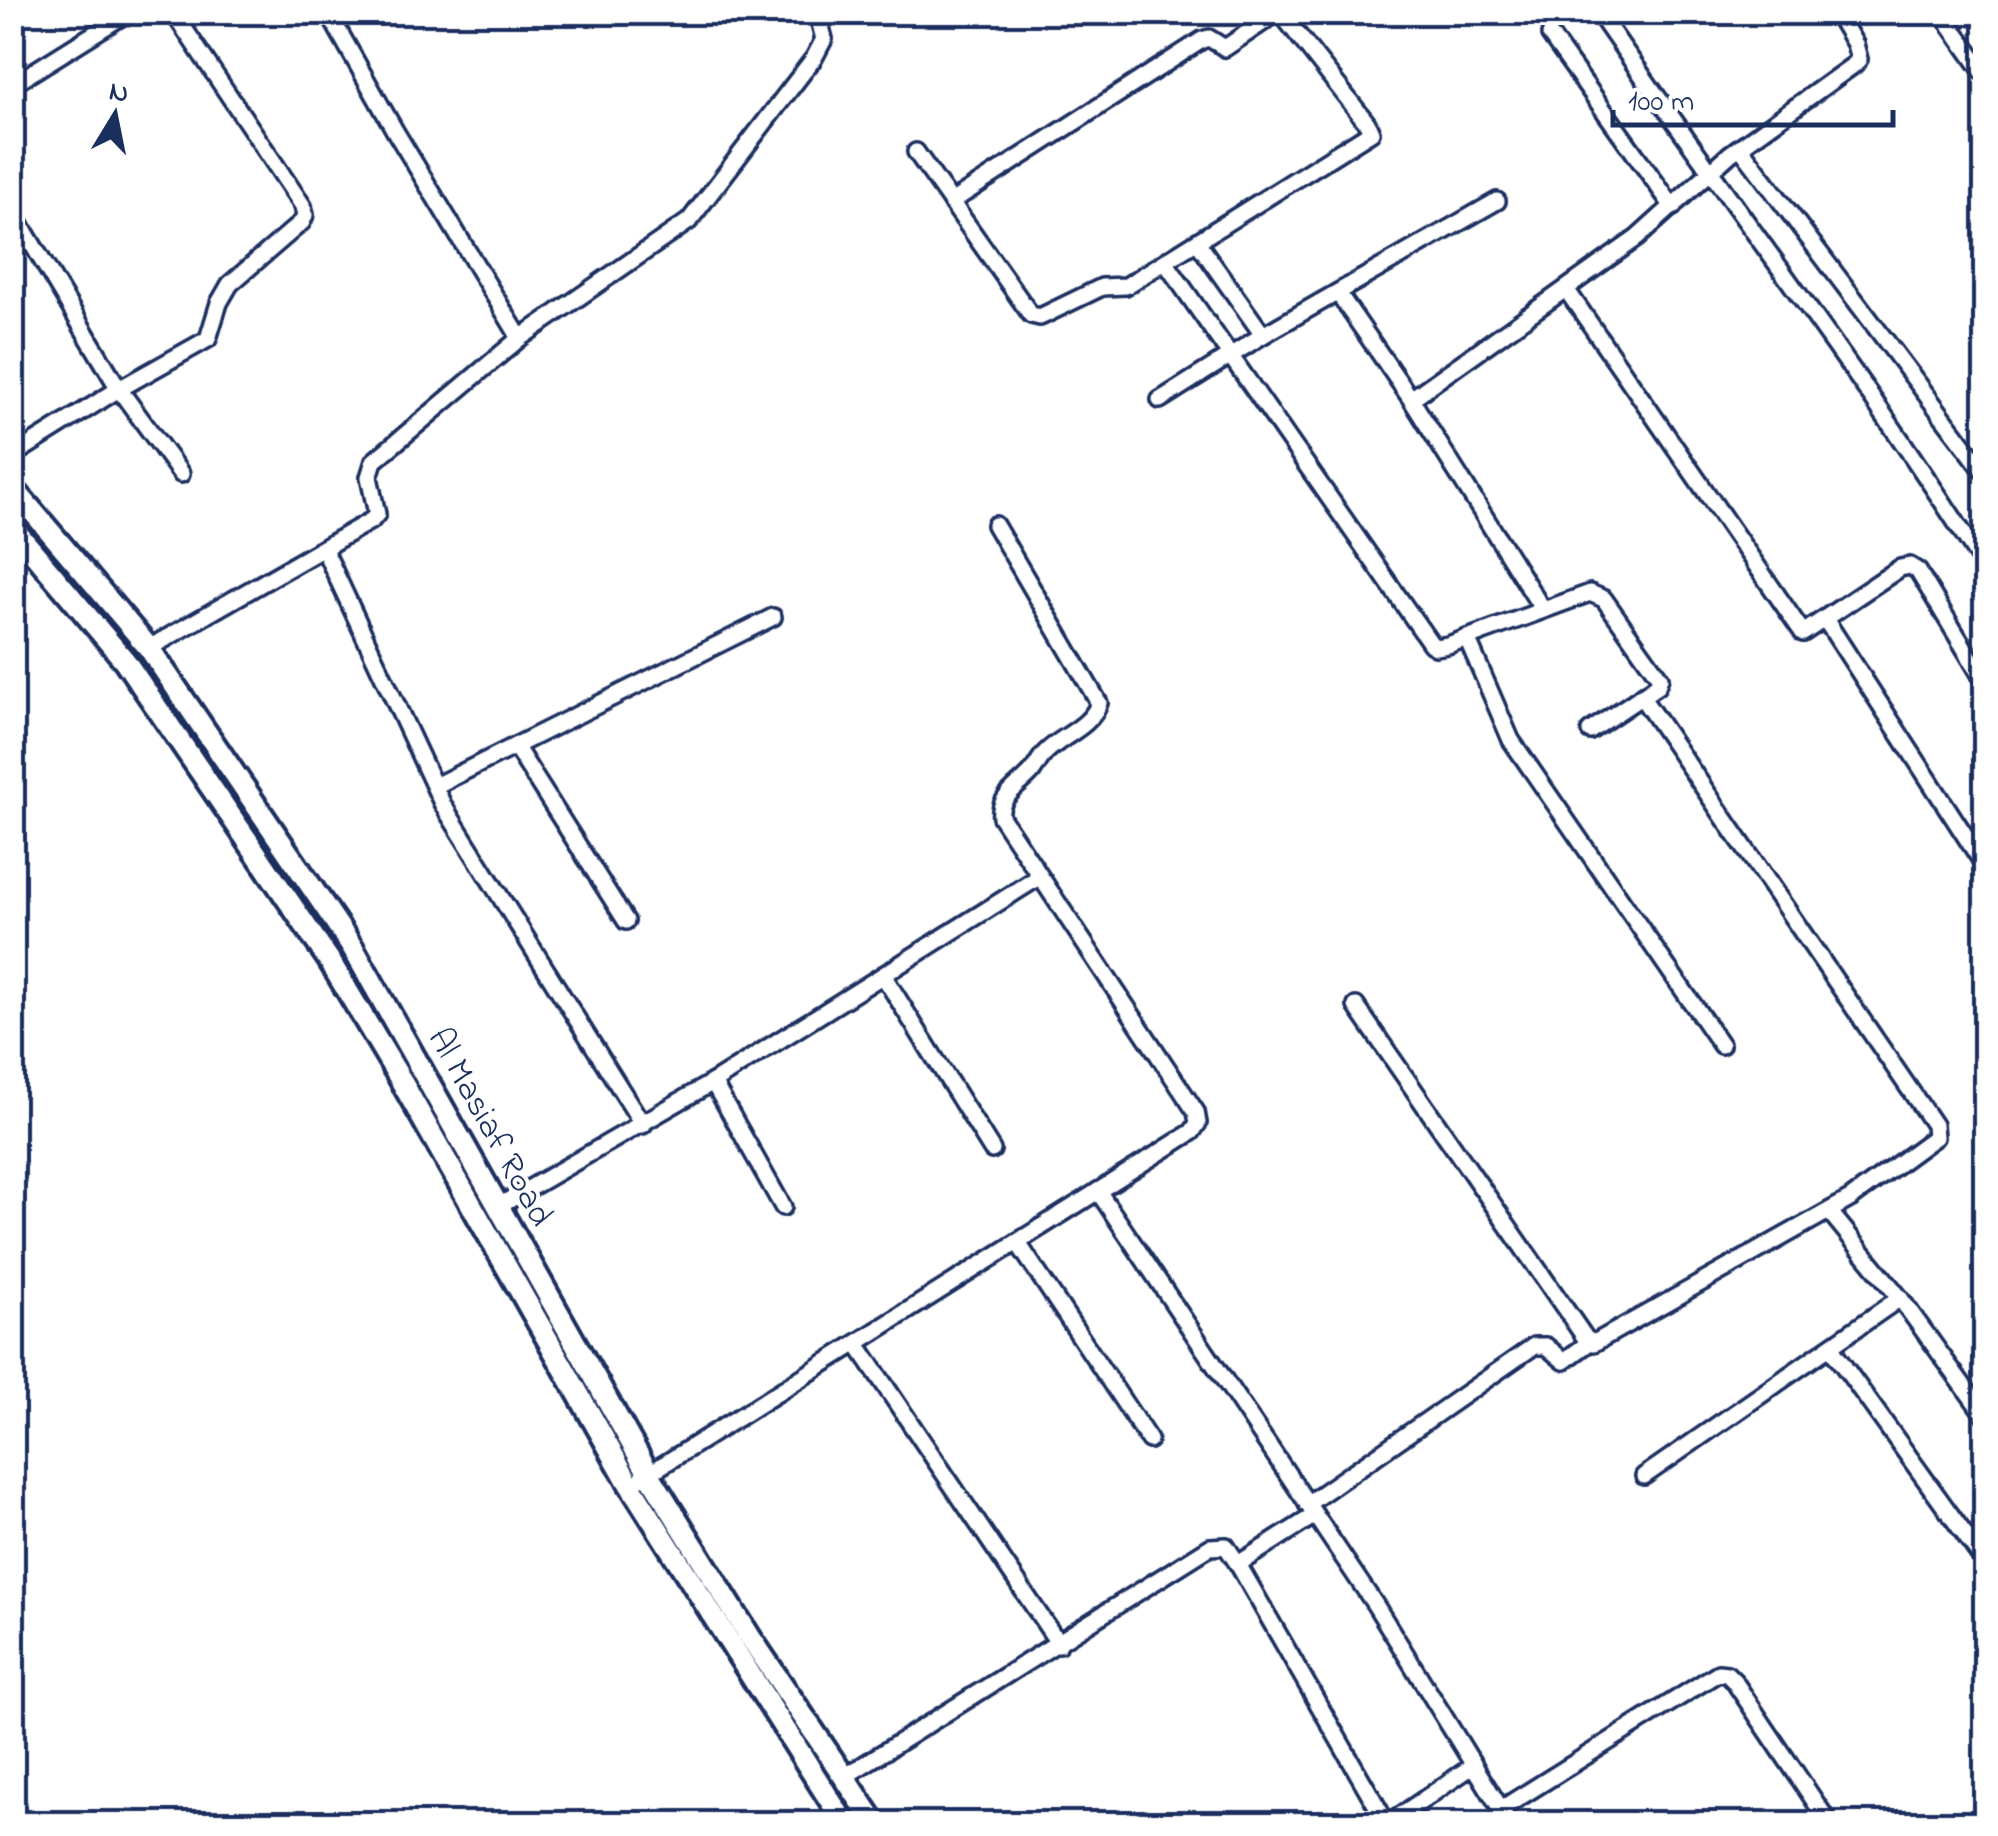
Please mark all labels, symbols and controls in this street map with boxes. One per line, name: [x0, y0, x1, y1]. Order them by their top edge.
north arrow: [65, 65, 165, 165]
scale bar: [1613, 65, 1893, 127]
text: N: [106, 72, 132, 116]
text: 100 m: [1628, 81, 1694, 125]
street label: Al Masiaf Road: [413, 1019, 565, 1236]

